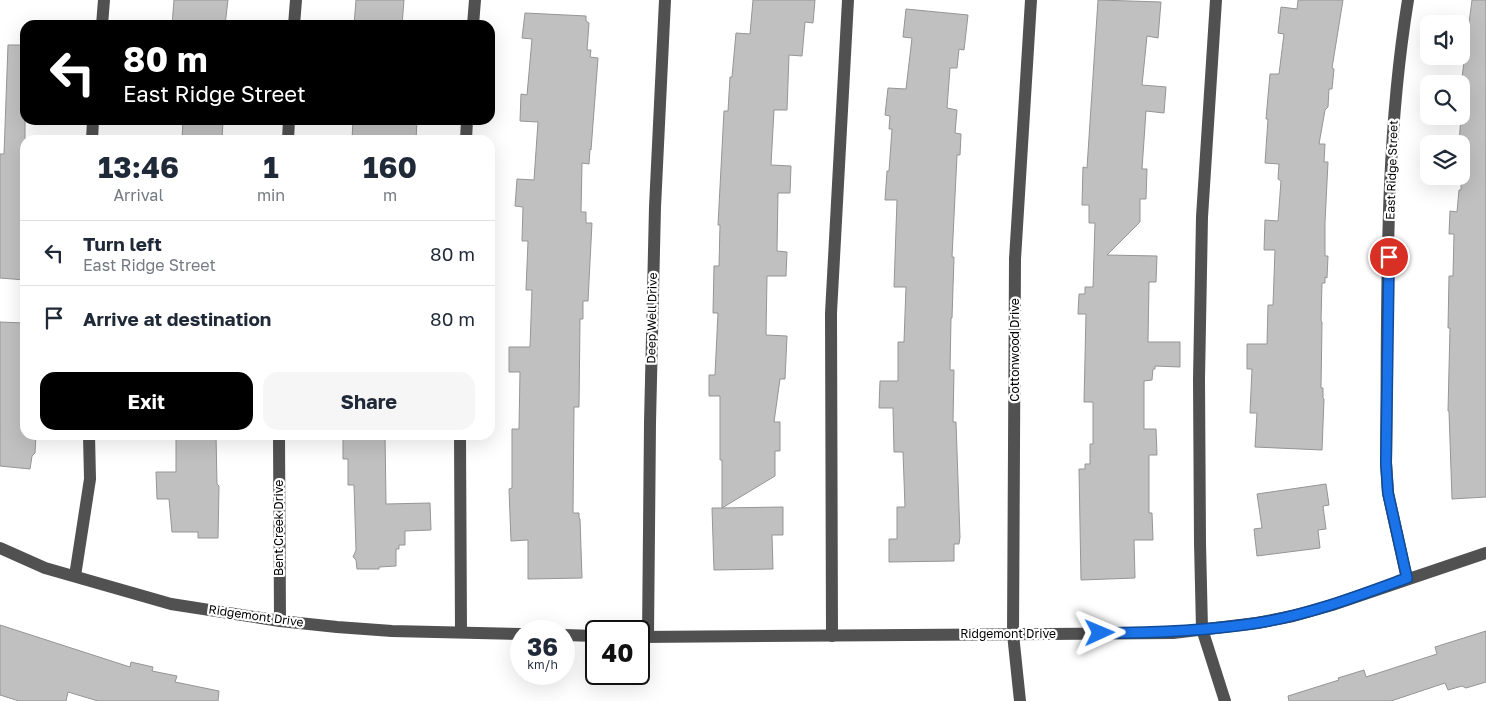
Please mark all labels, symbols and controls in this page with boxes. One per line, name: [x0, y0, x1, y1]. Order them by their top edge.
map controls: [1420, 15, 1470, 185]
button: sound: [1420, 15, 1470, 65]
text: 80 m: [123, 38, 208, 80]
icon: left: [40, 40, 105, 105]
button: search: [1420, 75, 1470, 125]
text: East Ridge Street: [123, 80, 306, 107]
street label: East Ridge Street: [1382, 120, 1401, 220]
button: layers: [1420, 135, 1470, 185]
text: 13:46: [98, 149, 179, 185]
text: 1: [263, 149, 279, 185]
text: 160: [363, 149, 417, 185]
text: Arrival: [113, 185, 164, 205]
text: min: [257, 185, 285, 205]
text: m: [383, 185, 397, 205]
text: Turn left: [83, 232, 162, 255]
pin: [1368, 236, 1410, 278]
icon: left: [40, 239, 68, 267]
text: 80 m: [430, 242, 475, 265]
icon: arrive: [1375, 243, 1403, 271]
text: East Ridge Street: [83, 255, 216, 275]
street label: Deep Well Drive: [643, 272, 660, 364]
street label: Cottonwood Drive: [1007, 298, 1022, 402]
icon: arrive: [40, 304, 68, 332]
text: Arrive at destination: [83, 307, 271, 330]
text: 80 m: [430, 307, 475, 330]
button: Exit: [40, 372, 253, 430]
button: Share: [263, 372, 475, 430]
street label: Bent Creek Drive: [271, 480, 286, 576]
street label: Ridgemont Drive: [208, 601, 305, 630]
position arrow: [1073, 606, 1125, 658]
speed limit sign: 40: [585, 620, 650, 685]
street label: Ridgemont Drive: [960, 626, 1056, 641]
text: 36: [527, 631, 558, 662]
text: km/h: [527, 657, 558, 672]

